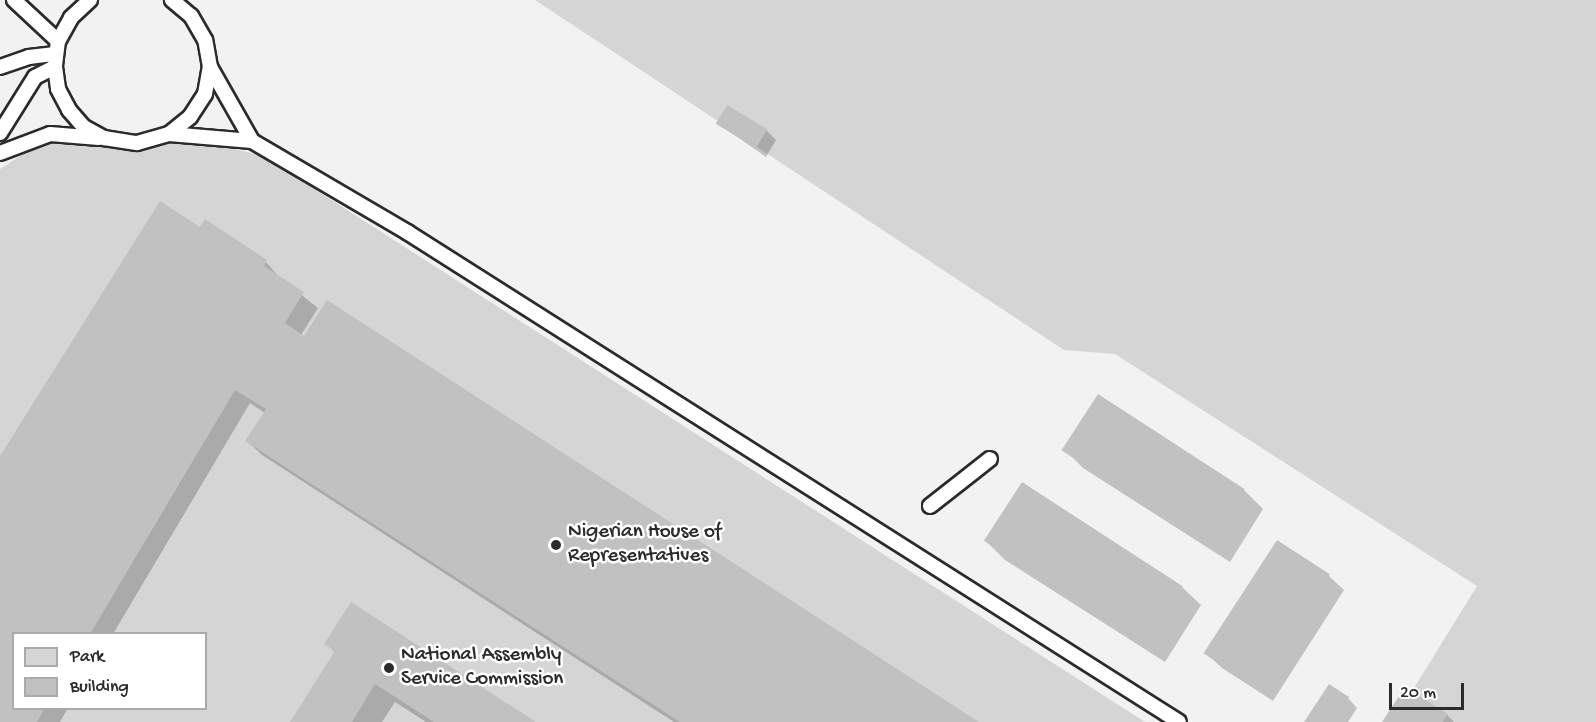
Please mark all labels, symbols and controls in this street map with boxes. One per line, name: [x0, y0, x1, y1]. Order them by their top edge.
place label: Nigerian House of Representatives: [568, 520, 721, 570]
marker: Nigerian House of Representatives: [549, 538, 563, 552]
legend: [12, 632, 207, 710]
place label: National Assembly Service Commission: [401, 643, 563, 693]
text: Park: [70, 647, 104, 668]
marker: National Assembly Service Commission: [382, 661, 396, 675]
scale bar: [1392, 671, 1467, 709]
text: Building: [70, 677, 129, 698]
text: 20 m: [1400, 683, 1436, 704]

